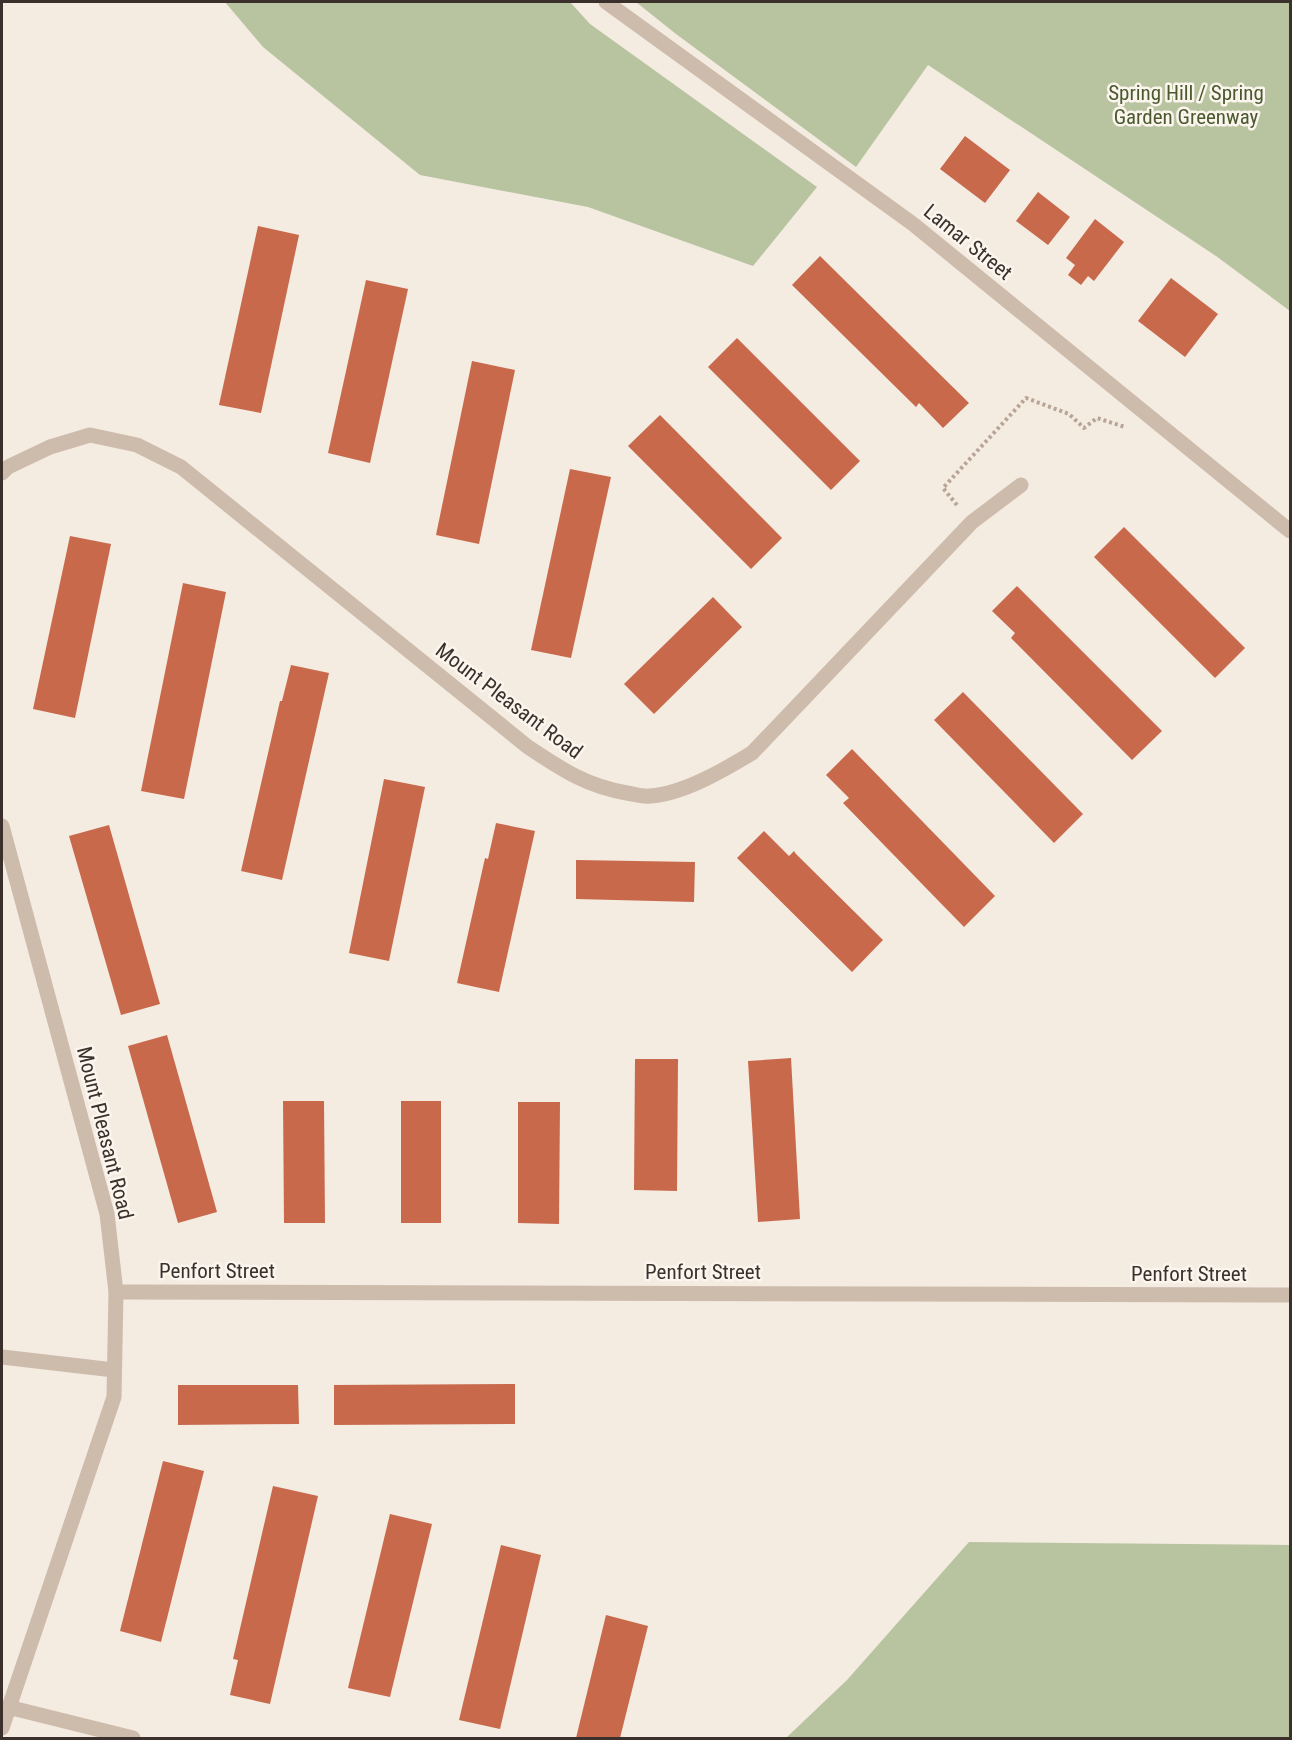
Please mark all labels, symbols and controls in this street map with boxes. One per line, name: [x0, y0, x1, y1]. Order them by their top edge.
park label: Spring Hill / Spring Garden Greenway: [1108, 81, 1264, 129]
street label: Lamar Street: [919, 199, 1017, 285]
street label: Mount Pleasant Road: [431, 638, 587, 764]
street label: Mount Pleasant Road: [72, 1044, 138, 1222]
street label: Penfort Street: [159, 1259, 275, 1283]
street label: Penfort Street: [645, 1260, 761, 1284]
street label: Penfort Street: [1131, 1262, 1247, 1286]

